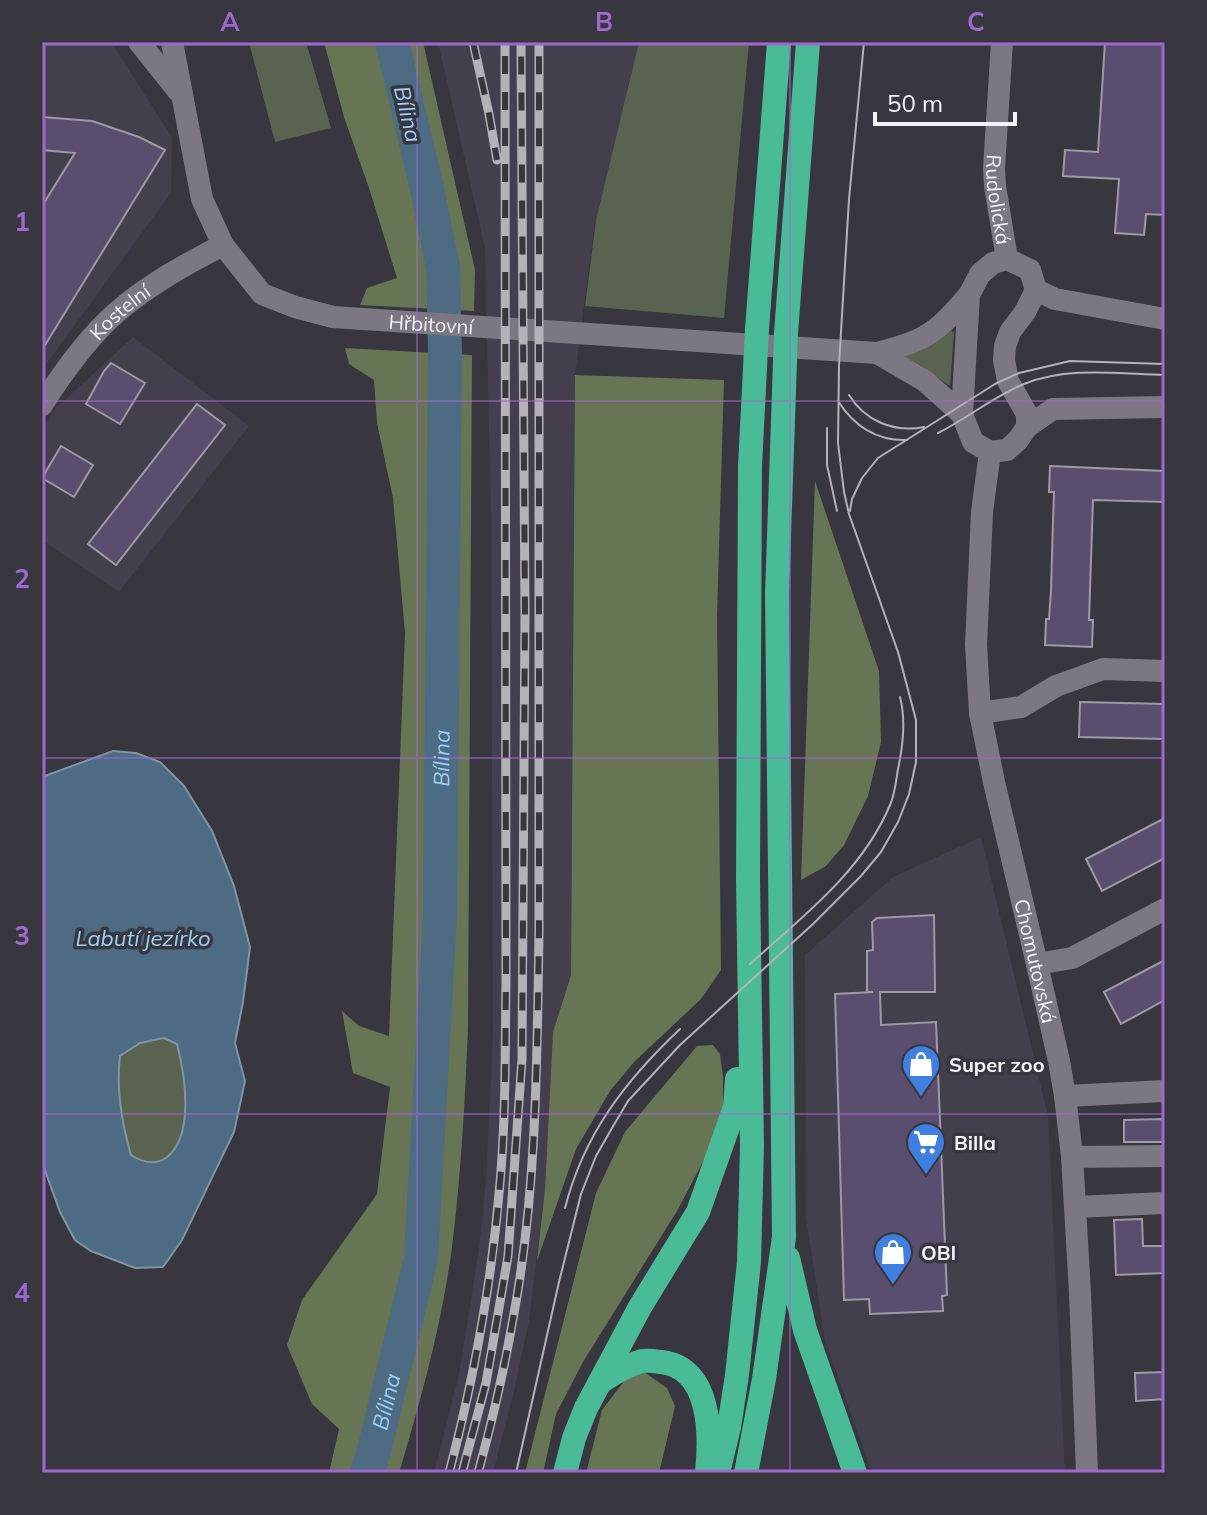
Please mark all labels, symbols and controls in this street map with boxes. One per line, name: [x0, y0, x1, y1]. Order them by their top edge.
text: A: [220, 5, 240, 38]
text: B: [595, 5, 613, 38]
text: C: [967, 5, 985, 38]
scale bar: [875, 76, 1015, 126]
water label: Bílina: [388, 83, 428, 145]
text: 50 m: [887, 88, 943, 118]
street label: Rudolická: [981, 154, 1017, 246]
text: 1: [14, 205, 30, 238]
street label: Kostelní: [83, 278, 156, 345]
street label: Hřbitovní: [388, 308, 475, 339]
text: 2: [14, 562, 30, 595]
water label: Bílina: [427, 730, 456, 787]
street label: Chomutovská: [1010, 896, 1063, 1025]
text: 3: [14, 919, 30, 952]
water label: Labutí jezírko: [75, 924, 211, 952]
shop icon: Super zoo: [900, 1043, 942, 1098]
place label: Super zoo: [949, 1052, 1045, 1077]
supermarket icon: Billa: [905, 1121, 947, 1176]
place label: Billa: [954, 1130, 996, 1155]
shop icon: OBI: [872, 1231, 914, 1286]
place label: OBI: [921, 1240, 956, 1265]
text: 4: [14, 1276, 30, 1309]
water label: Bílina: [366, 1371, 406, 1433]

